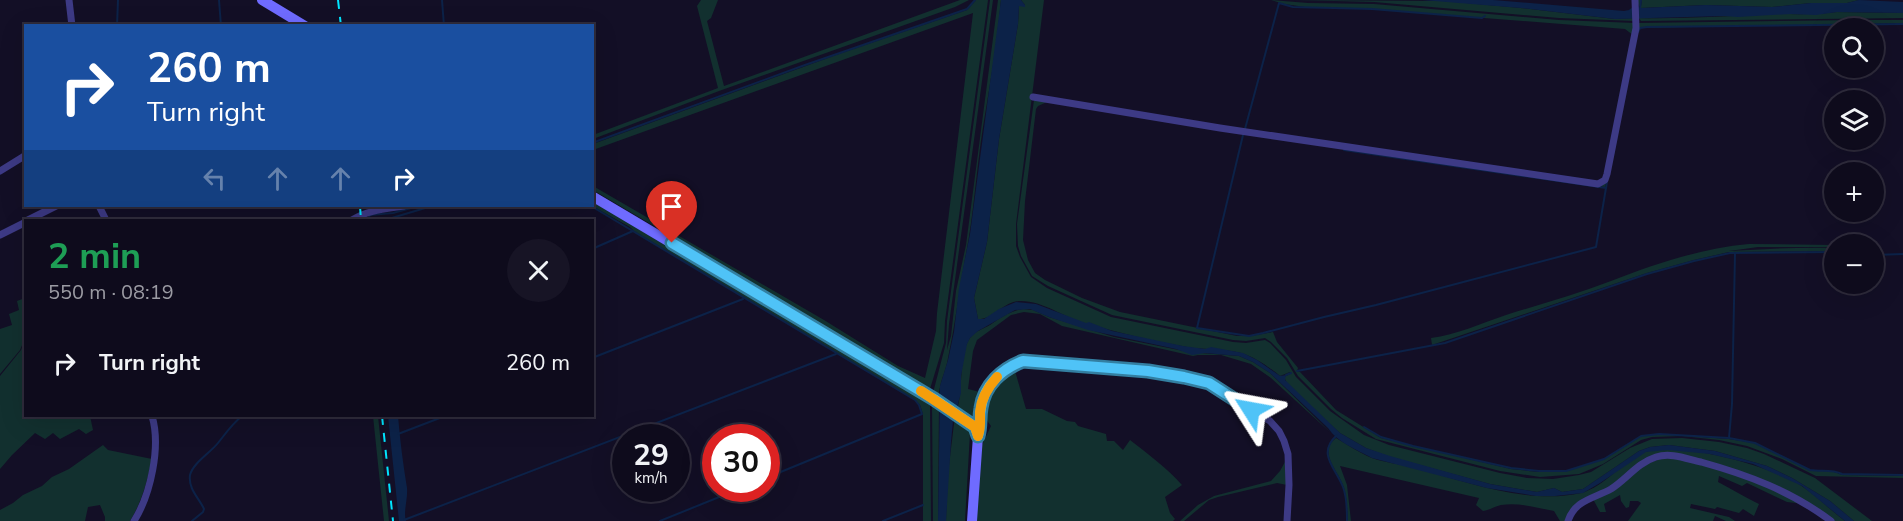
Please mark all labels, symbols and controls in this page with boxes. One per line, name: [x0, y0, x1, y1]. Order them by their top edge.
map controls: [1824, 18, 1884, 294]
button: search: [1824, 18, 1884, 78]
text: 260 m: [147, 40, 271, 97]
icon: right: [48, 48, 126, 126]
button: layers: [1824, 90, 1884, 150]
text: Turn right: [147, 94, 265, 131]
icon: left: [198, 162, 231, 195]
icon: ahead: [261, 162, 294, 195]
icon: ahead: [324, 162, 357, 195]
icon: right: [387, 162, 420, 195]
button: +: [1824, 162, 1884, 222]
pin: [646, 181, 697, 243]
icon: arrive: [655, 190, 688, 223]
text: 2 min: [48, 232, 141, 281]
button: −: [1824, 234, 1884, 294]
button: close: [507, 239, 570, 302]
text: 550 m · 08:19: [48, 279, 174, 306]
icon: right: [48, 347, 81, 380]
text: Turn right: [99, 348, 200, 378]
text: 260 m: [506, 348, 570, 378]
position arrow: [1219, 378, 1283, 442]
speed limit sign: 30: [702, 424, 780, 502]
text: 29: [633, 435, 669, 476]
text: km/h: [634, 468, 668, 488]

